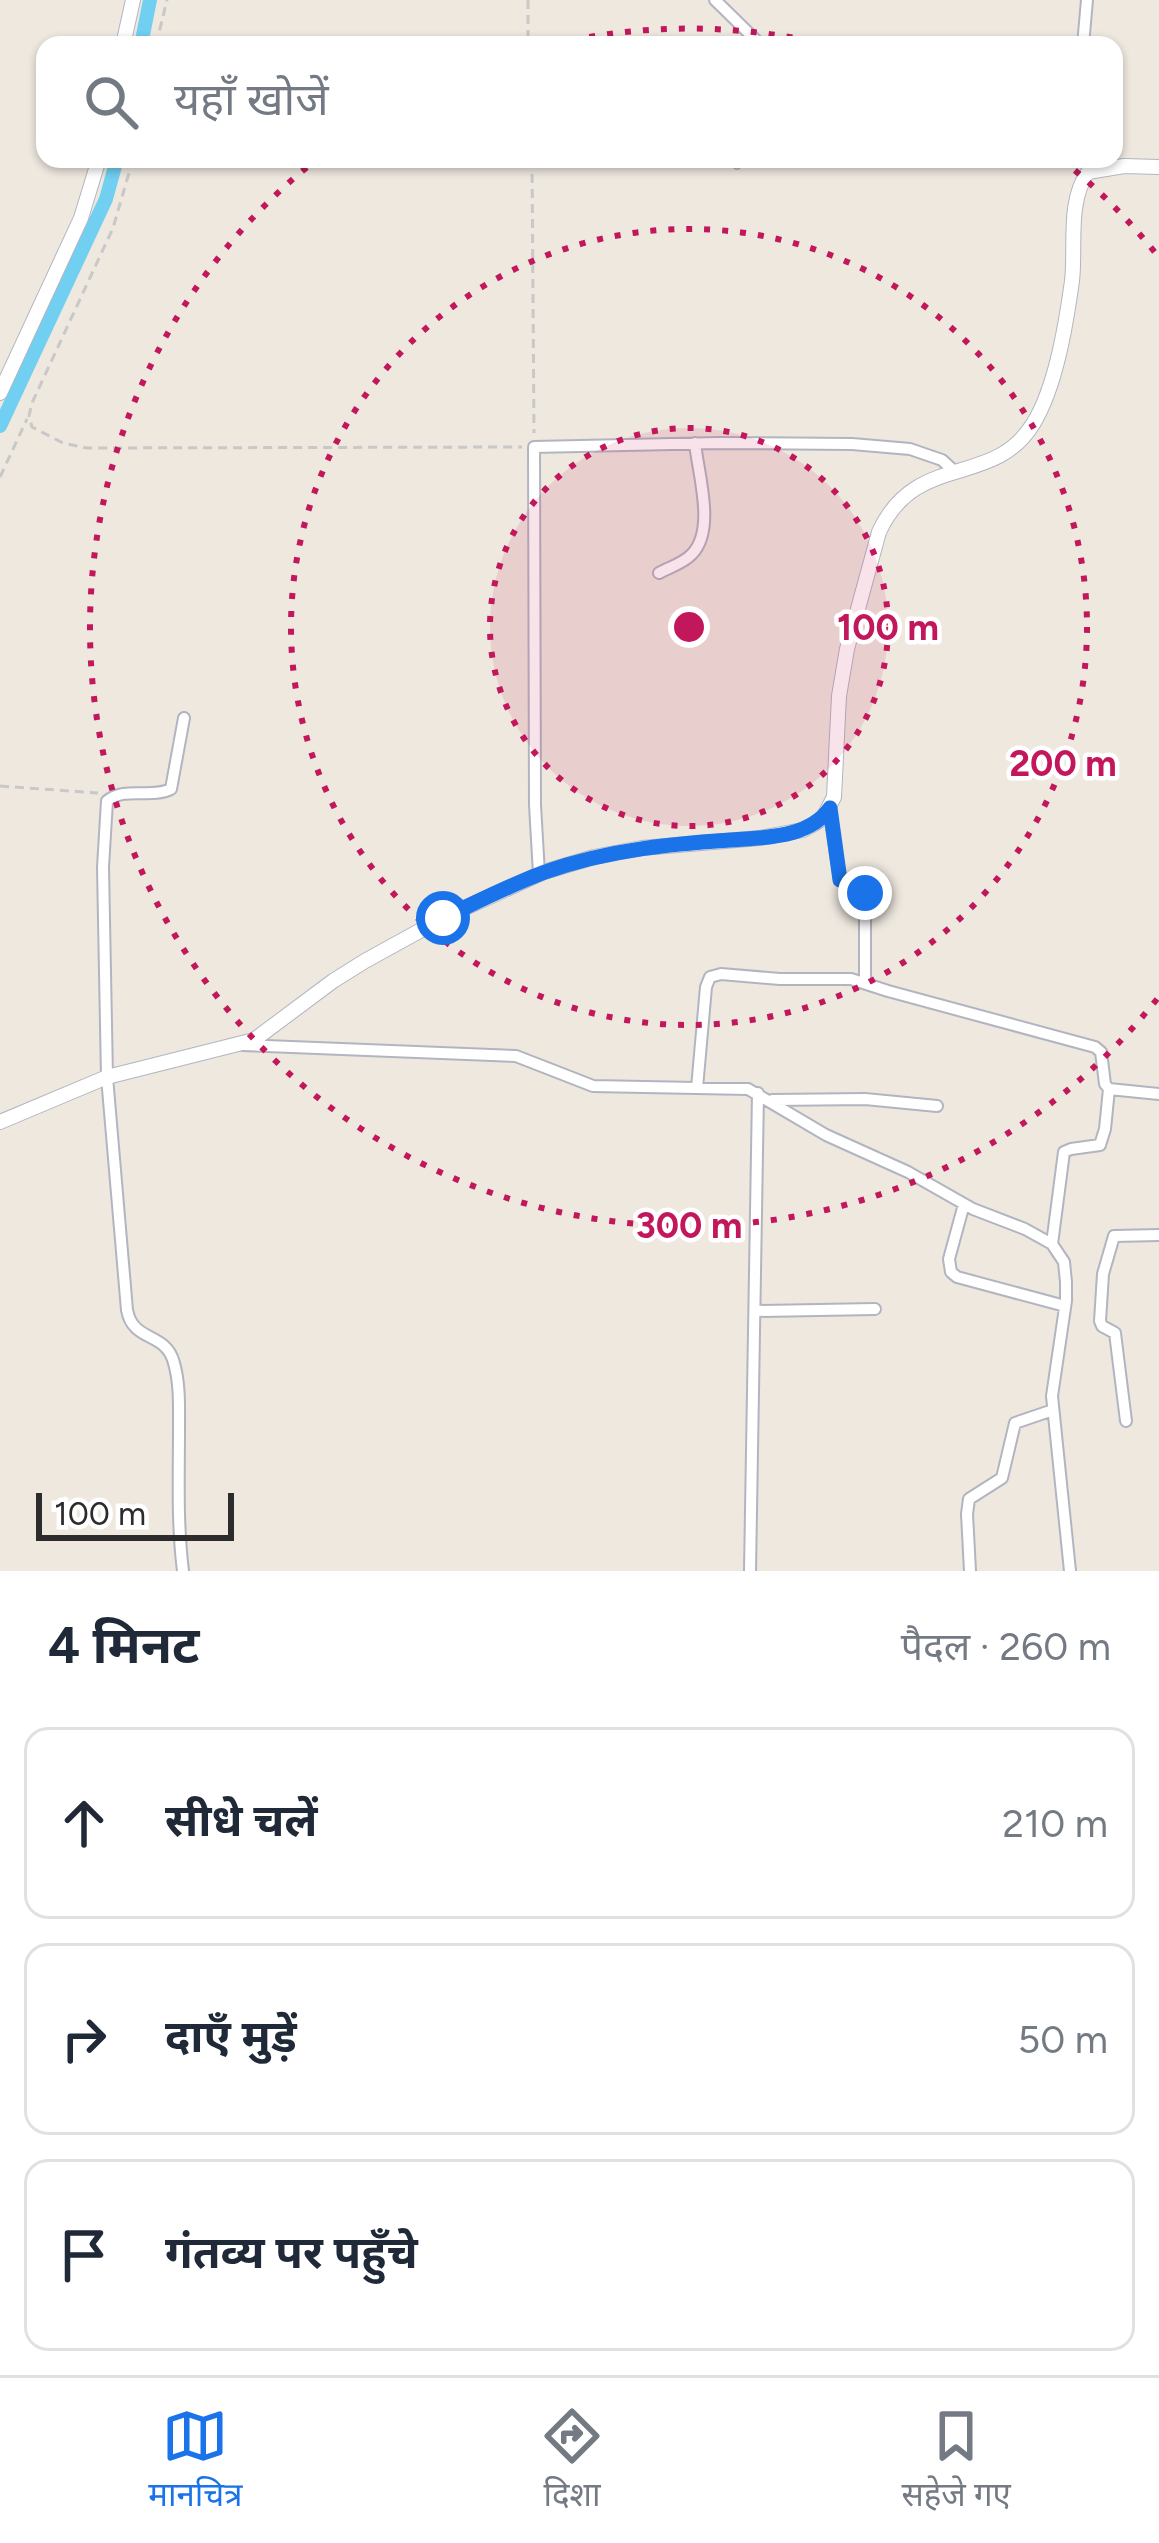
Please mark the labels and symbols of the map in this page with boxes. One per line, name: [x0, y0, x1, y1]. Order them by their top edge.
centre of rings: [668, 606, 710, 648]
text: 100 m: [837, 606, 939, 649]
text: 200 m: [1009, 742, 1117, 785]
route end: [838, 866, 892, 920]
route start: [416, 891, 470, 945]
text: 300 m: [636, 1204, 742, 1247]
scale bar: [36, 1487, 234, 1540]

